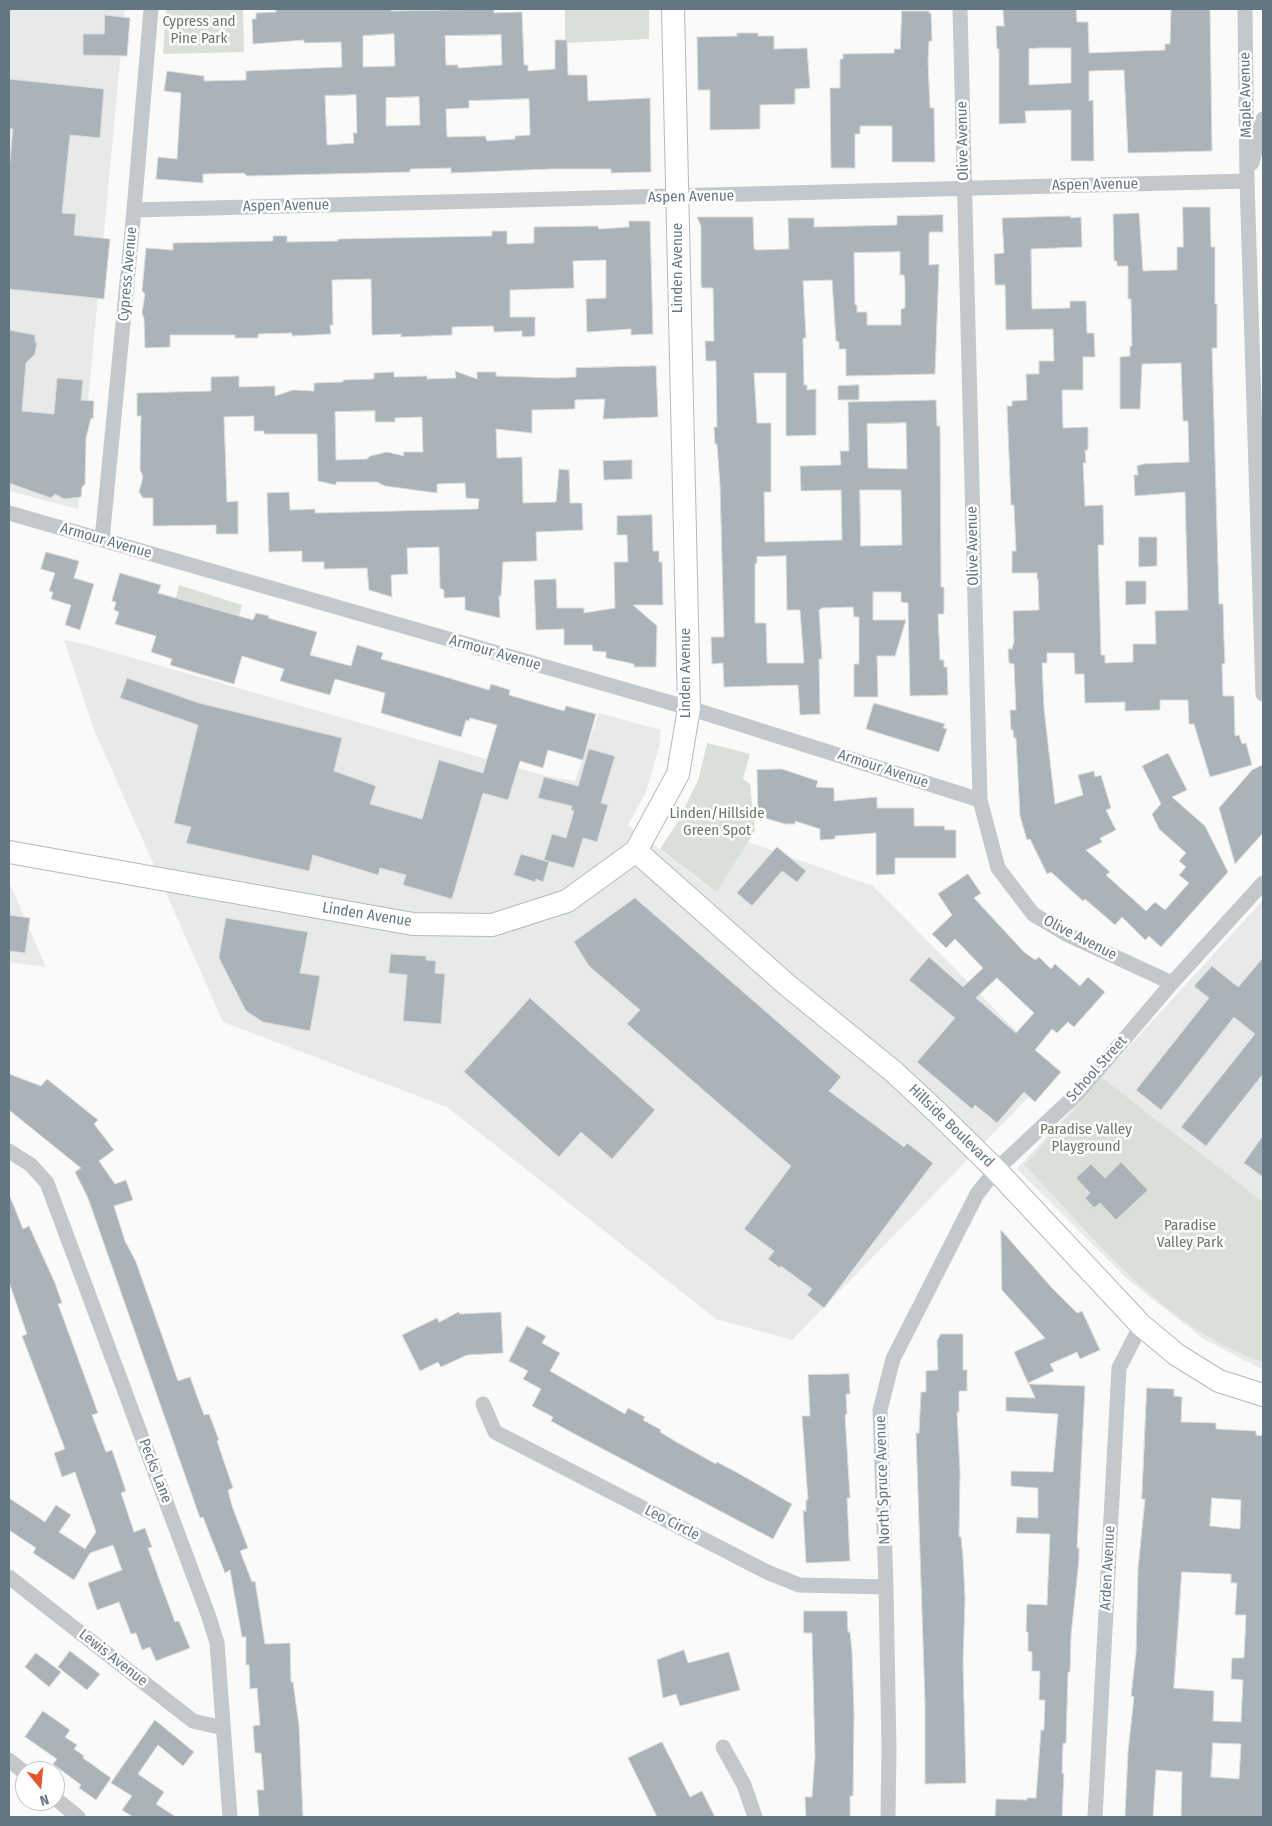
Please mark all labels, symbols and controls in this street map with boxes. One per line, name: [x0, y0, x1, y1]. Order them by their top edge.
park label: Cypress and Pine Park: [162, 13, 236, 48]
street label: Maple Avenue: [1236, 52, 1256, 138]
street label: Olive Avenue: [953, 101, 973, 181]
street label: Aspen Avenue: [1052, 175, 1138, 195]
street label: Aspen Avenue: [648, 187, 734, 207]
street label: Aspen Avenue: [243, 196, 329, 216]
street label: Linden Avenue: [669, 223, 687, 313]
street label: Cypress Avenue: [115, 226, 141, 322]
street label: Olive Avenue: [963, 506, 983, 586]
street label: Armour Avenue: [58, 519, 154, 563]
street label: Linden Avenue: [677, 628, 695, 718]
street label: Armour Avenue: [447, 631, 543, 675]
street label: Armour Avenue: [835, 746, 931, 792]
park label: Linden/Hillside Green Spot: [669, 805, 765, 840]
street label: Linden Avenue: [321, 899, 413, 931]
street label: Olive Avenue: [1040, 912, 1120, 964]
street label: School Street: [1063, 1033, 1131, 1105]
street label: Hillside Boulevard: [905, 1081, 997, 1171]
park label: Paradise Valley Playground: [1040, 1121, 1132, 1156]
park label: Paradise Valley Park: [1157, 1217, 1223, 1252]
street label: North Spruce Avenue: [872, 1415, 894, 1545]
street label: Pecks Lane: [135, 1436, 175, 1506]
street label: Leo Circle: [642, 1502, 702, 1544]
street label: Arden Avenue: [1097, 1525, 1119, 1611]
street label: Lewis Avenue: [75, 1626, 151, 1690]
north arrow: [15, 1761, 65, 1811]
text: N: [38, 1791, 51, 1809]

